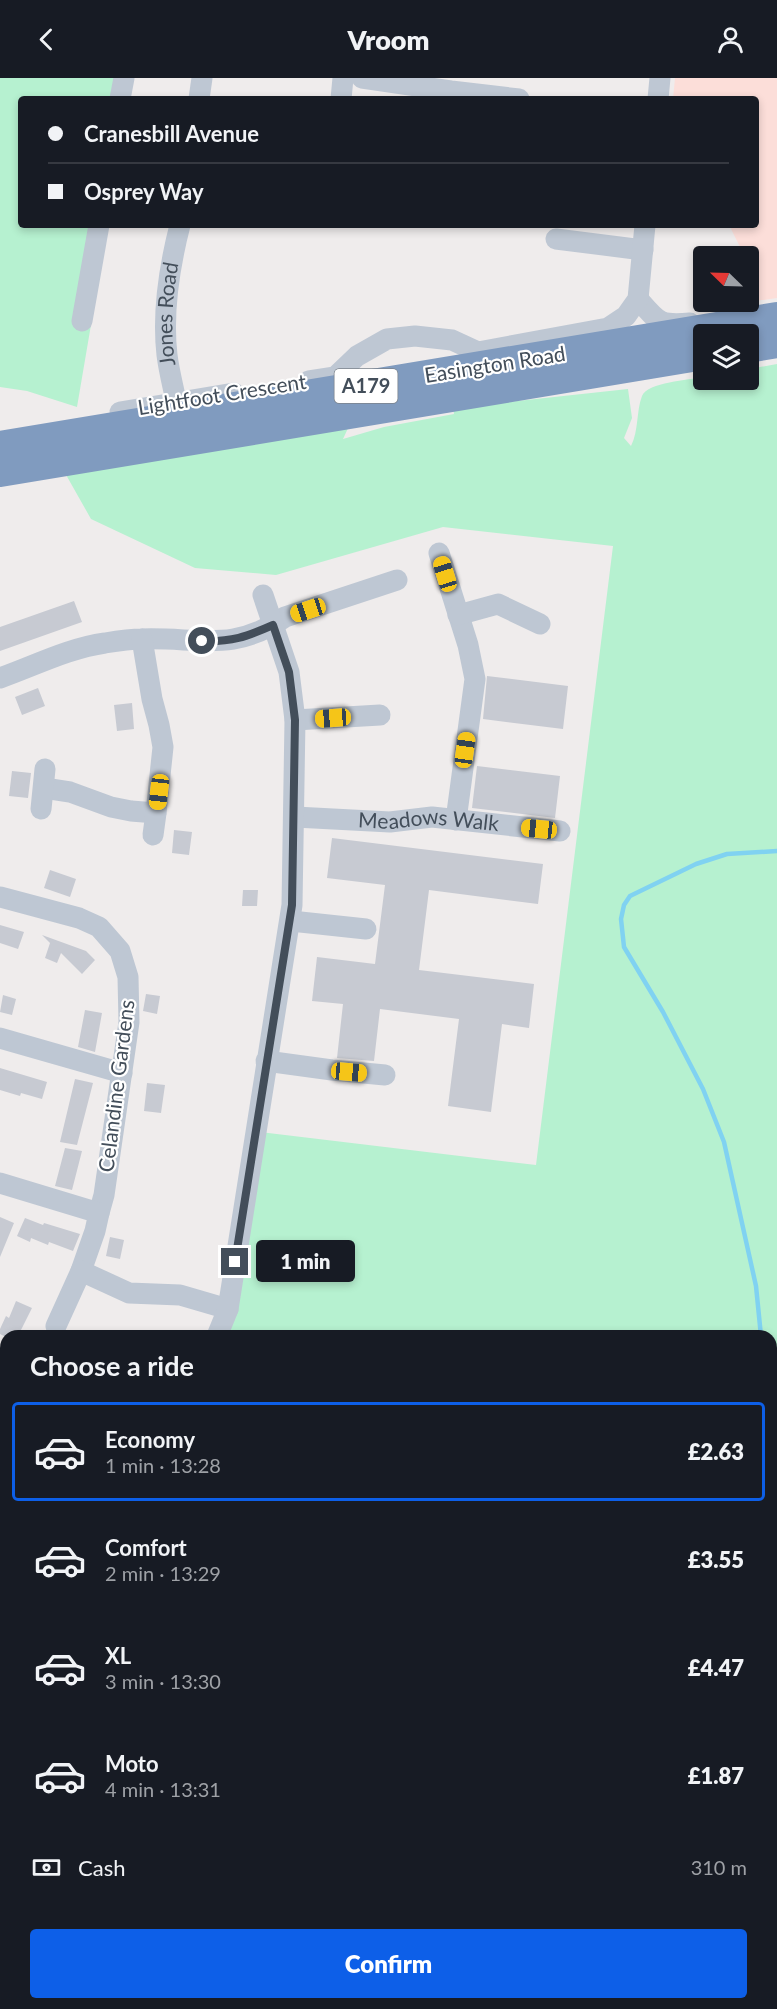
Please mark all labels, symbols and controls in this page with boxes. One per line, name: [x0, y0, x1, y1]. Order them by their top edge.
icon: back: [30, 23, 63, 56]
text: Vroom: [347, 23, 430, 56]
icon: person: [714, 23, 747, 56]
text: Cranesbill Avenue: [84, 120, 259, 147]
text: Osprey Way: [84, 178, 204, 205]
north arrow: [693, 246, 759, 312]
map controls: [693, 246, 759, 390]
street label: Jones Road: [151, 260, 182, 368]
button: layers: [693, 324, 759, 390]
street label: Easington Road: [423, 340, 567, 387]
street label: Lightfoot Crescent: [136, 368, 308, 419]
road number: A179: [334, 369, 398, 403]
car: [431, 554, 459, 594]
car: [288, 596, 328, 624]
route start: [188, 627, 215, 654]
car: [314, 708, 352, 728]
car: [454, 731, 476, 769]
car: [148, 773, 170, 811]
street label: Meadows Walk: [358, 802, 501, 835]
car: [520, 818, 558, 840]
street label: Celandine Gardens: [93, 998, 138, 1173]
car: [330, 1061, 368, 1083]
callout: 1 min: [256, 1241, 355, 1283]
route end: [221, 1248, 248, 1275]
text: 1 min: [281, 1249, 330, 1273]
text: Choose a ride: [30, 1349, 194, 1382]
icon: car: [33, 1425, 87, 1479]
text: Economy: [105, 1426, 195, 1453]
text: £2.63: [688, 1438, 744, 1465]
text: 1 min · 13:28: [105, 1453, 221, 1477]
icon: car: [33, 1533, 87, 1587]
text: Comfort: [105, 1534, 187, 1561]
text: £3.55: [688, 1546, 744, 1573]
text: 2 min · 13:29: [105, 1561, 221, 1585]
icon: car: [33, 1641, 87, 1695]
text: XL: [105, 1642, 131, 1669]
text: £4.47: [688, 1654, 744, 1681]
text: 3 min · 13:30: [105, 1669, 221, 1693]
icon: car: [33, 1749, 87, 1803]
text: Moto: [105, 1750, 159, 1777]
text: £1.87: [688, 1762, 744, 1789]
text: 4 min · 13:31: [105, 1777, 221, 1801]
icon: cash: [30, 1851, 63, 1884]
text: Cash: [78, 1854, 125, 1881]
text: 310 m: [691, 1855, 747, 1879]
button: Confirm: [30, 1929, 747, 1998]

